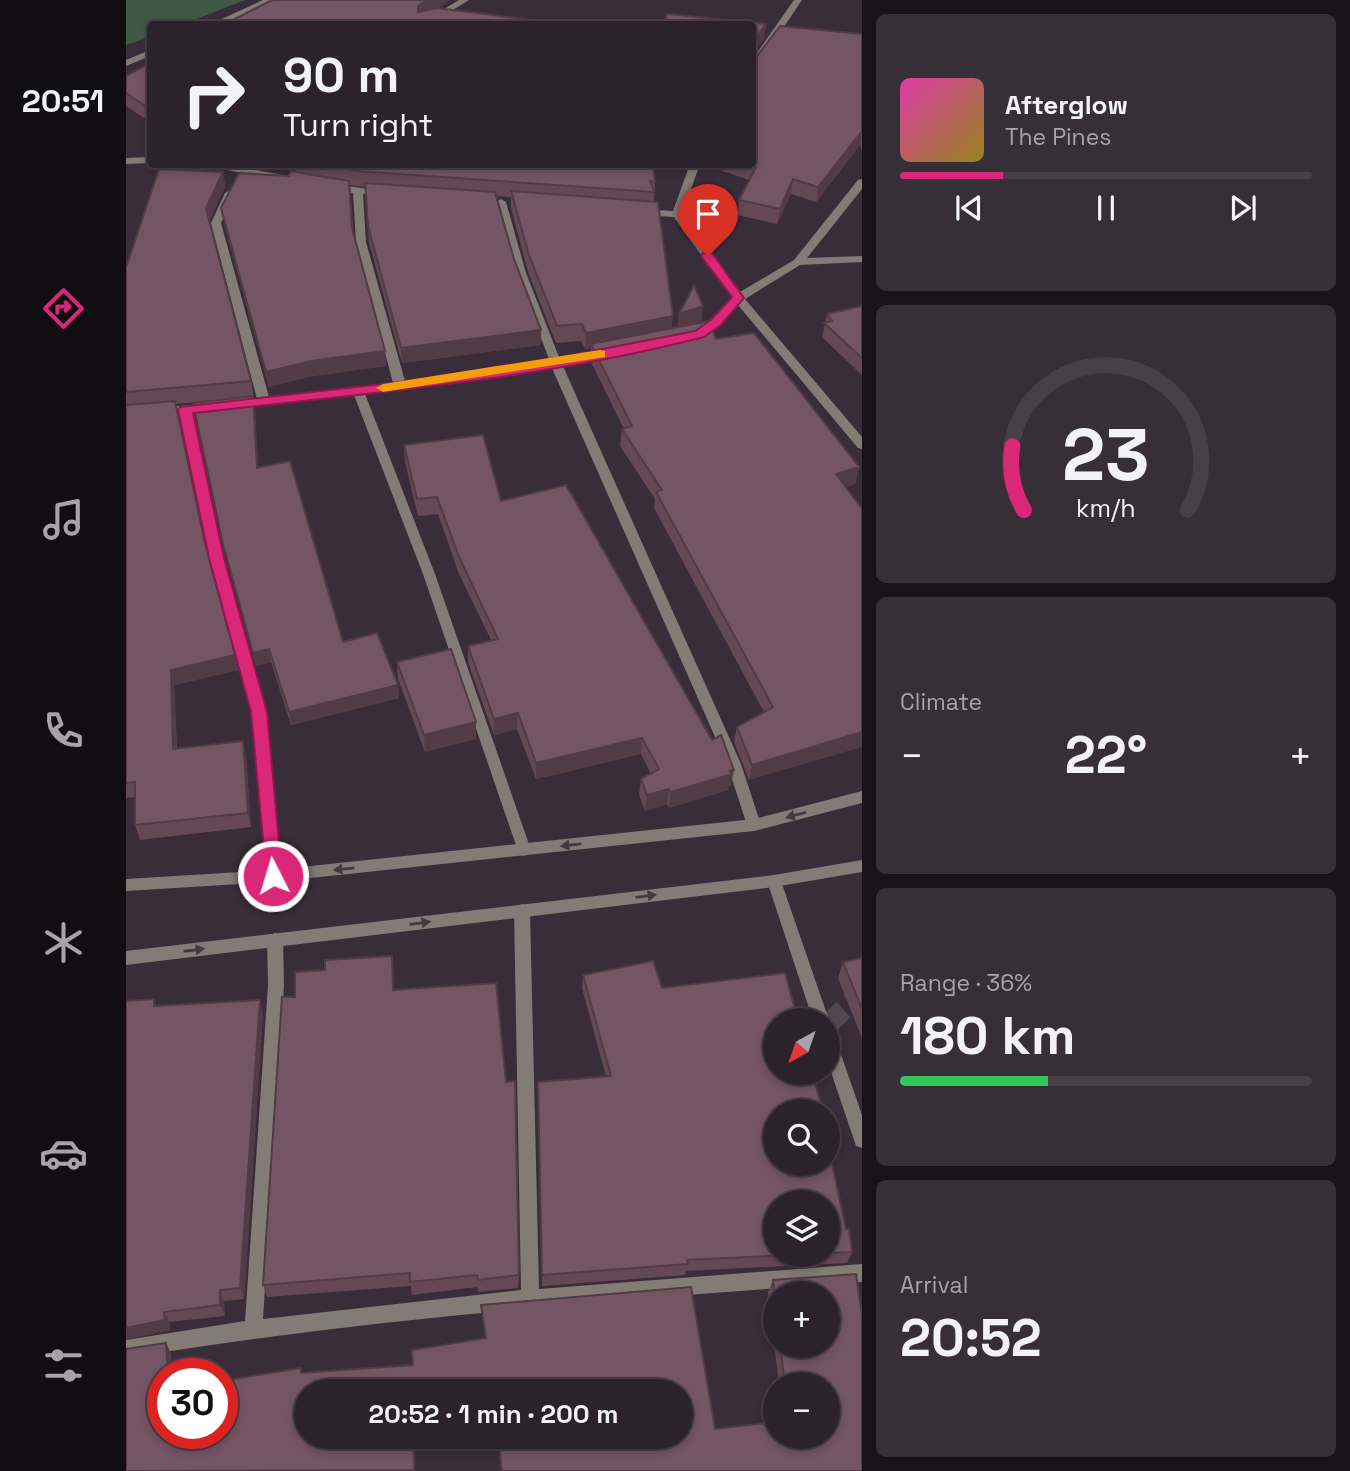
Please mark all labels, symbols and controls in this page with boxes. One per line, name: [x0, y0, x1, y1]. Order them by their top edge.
text: 90 m: [283, 44, 399, 106]
icon: right: [168, 49, 259, 140]
text: 20:51: [22, 81, 104, 121]
text: Afterglow: [1005, 88, 1128, 122]
text: Turn right: [283, 105, 433, 145]
text: The Pines: [1005, 122, 1111, 152]
pin: [678, 184, 738, 256]
icon: previous: [950, 189, 988, 227]
icon: pause: [1087, 189, 1125, 227]
icon: next: [1224, 189, 1262, 227]
icon: arrive: [689, 195, 727, 233]
icon: directions: [39, 284, 88, 333]
text: 23: [1062, 409, 1150, 502]
text: km/h: [1076, 492, 1136, 524]
icon: music: [39, 495, 88, 544]
text: Climate: [900, 687, 982, 717]
icon: phone: [39, 706, 88, 755]
text: 22°: [1065, 722, 1147, 788]
text: −: [900, 732, 924, 780]
text: +: [1288, 732, 1312, 780]
one-way arrow: [785, 810, 806, 820]
position arrow: [236, 839, 310, 913]
one-way arrow: [560, 840, 582, 851]
one-way arrow: [333, 863, 355, 874]
one-way arrow: [635, 891, 657, 902]
icon: climate: [39, 918, 88, 967]
one-way arrow: [409, 918, 431, 929]
one-way arrow: [183, 945, 205, 956]
text: Range · 36%: [900, 968, 1032, 998]
text: 180 km: [900, 1003, 1075, 1069]
north arrow: [763, 1008, 840, 1085]
map controls: [763, 1008, 840, 1449]
button: search: [763, 1099, 840, 1176]
icon: car: [39, 1129, 88, 1178]
button: layers: [763, 1190, 840, 1267]
text: Arrival: [900, 1270, 968, 1300]
button: +: [763, 1281, 840, 1358]
text: 20:52: [900, 1305, 1042, 1371]
icon: filters: [39, 1341, 88, 1390]
speed limit sign: 30: [147, 1358, 238, 1449]
button: −: [763, 1372, 840, 1449]
text: 20:52 · 1 min · 200 m: [368, 1397, 619, 1431]

